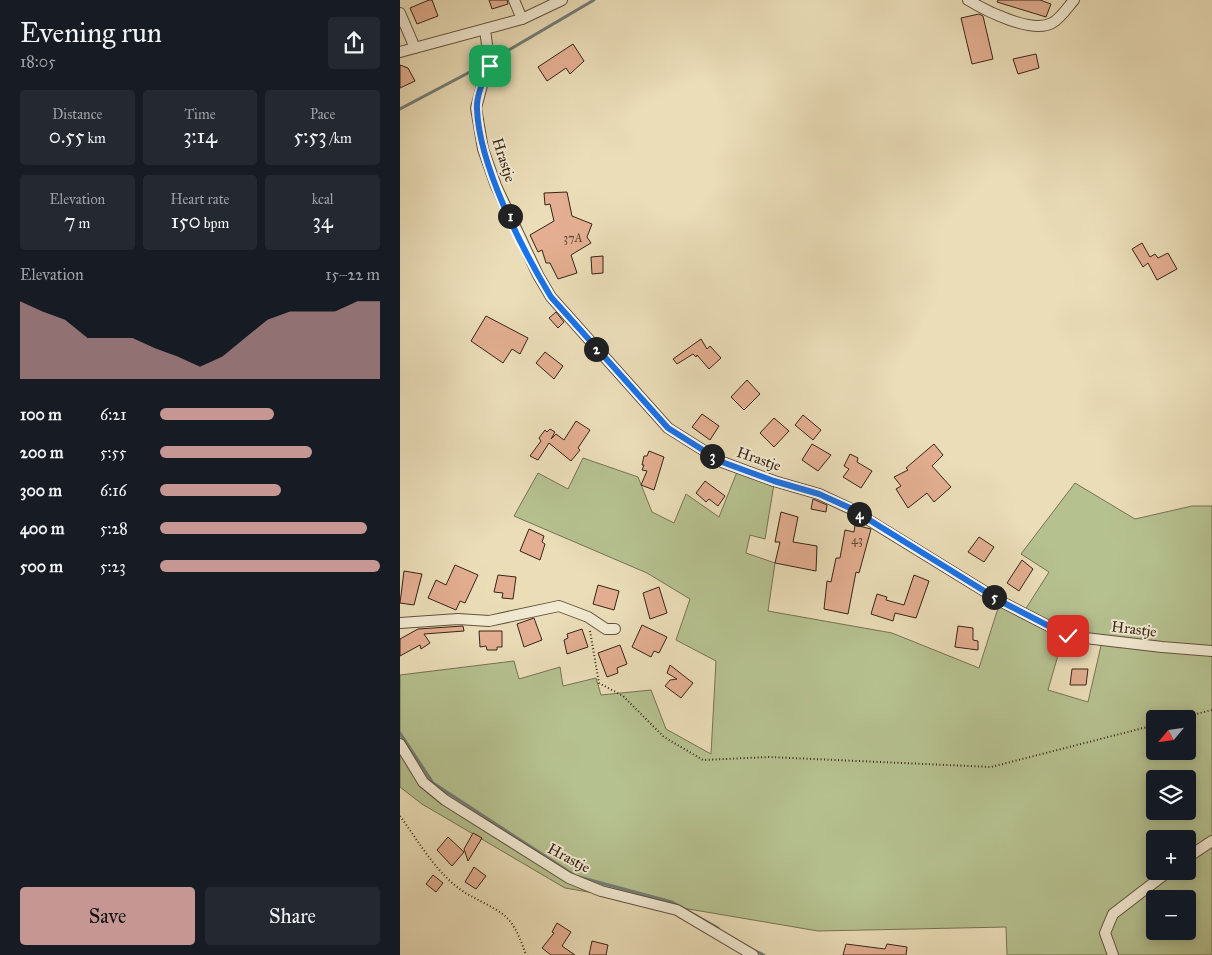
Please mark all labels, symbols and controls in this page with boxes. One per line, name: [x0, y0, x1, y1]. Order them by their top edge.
text: Evening run: [20, 15, 162, 50]
button: share: [328, 17, 380, 69]
pin: [469, 45, 511, 87]
text: 18:05: [20, 52, 56, 71]
icon: arrive: [476, 52, 504, 80]
text: Distance: [52, 106, 102, 123]
text: Time: [184, 106, 215, 123]
text: Pace: [310, 106, 335, 123]
text: 0.55: [49, 123, 85, 149]
text: 3:14: [183, 123, 217, 149]
text: 5:53: [294, 123, 327, 149]
text: km: [85, 130, 106, 147]
text: /km: [327, 130, 352, 147]
street label: Hrastje: [488, 136, 520, 184]
text: Elevation: [50, 191, 105, 208]
text: Heart rate: [171, 191, 229, 208]
text: kcal: [312, 191, 334, 208]
pin: 1: [498, 204, 522, 228]
text: 7: [64, 208, 76, 234]
text: 150: [171, 208, 201, 234]
text: 34: [313, 208, 333, 234]
text: 1: [508, 208, 513, 225]
text: m: [76, 215, 90, 232]
text: bpm: [201, 215, 229, 232]
house number: 37A: [563, 231, 583, 245]
text: Elevation: [20, 265, 84, 284]
text: 15–22 m: [325, 265, 380, 284]
pin: 2: [584, 336, 608, 362]
text: 2: [593, 341, 600, 358]
text: 100 m: [20, 405, 62, 424]
text: 6:21: [100, 405, 126, 424]
text: 200 m: [20, 443, 63, 462]
text: 5:55: [100, 443, 126, 462]
street label: Hrastje: [735, 443, 783, 475]
pin: 3: [700, 444, 724, 468]
text: 3: [710, 448, 715, 465]
text: 300 m: [20, 481, 62, 500]
text: 6:16: [100, 481, 127, 500]
pin: 4: [846, 502, 872, 526]
text: 4: [856, 506, 863, 523]
text: 400 m: [20, 519, 64, 538]
text: 5:28: [100, 519, 128, 538]
house number: 43: [851, 533, 863, 547]
text: 500 m: [20, 557, 63, 576]
text: 5:23: [100, 557, 126, 576]
pin: 5: [982, 584, 1006, 610]
text: 5: [991, 589, 998, 606]
pin: [1047, 615, 1089, 657]
street label: Hrastje: [1110, 617, 1158, 641]
icon: check: [1054, 622, 1082, 650]
north arrow: [1146, 710, 1196, 760]
map controls: [1146, 710, 1196, 940]
button: layers: [1146, 770, 1196, 820]
button: +: [1146, 830, 1196, 880]
street label: Hrastje: [545, 839, 593, 877]
button: Save: [20, 887, 195, 945]
button: Share: [205, 887, 380, 945]
button: −: [1146, 890, 1196, 940]

